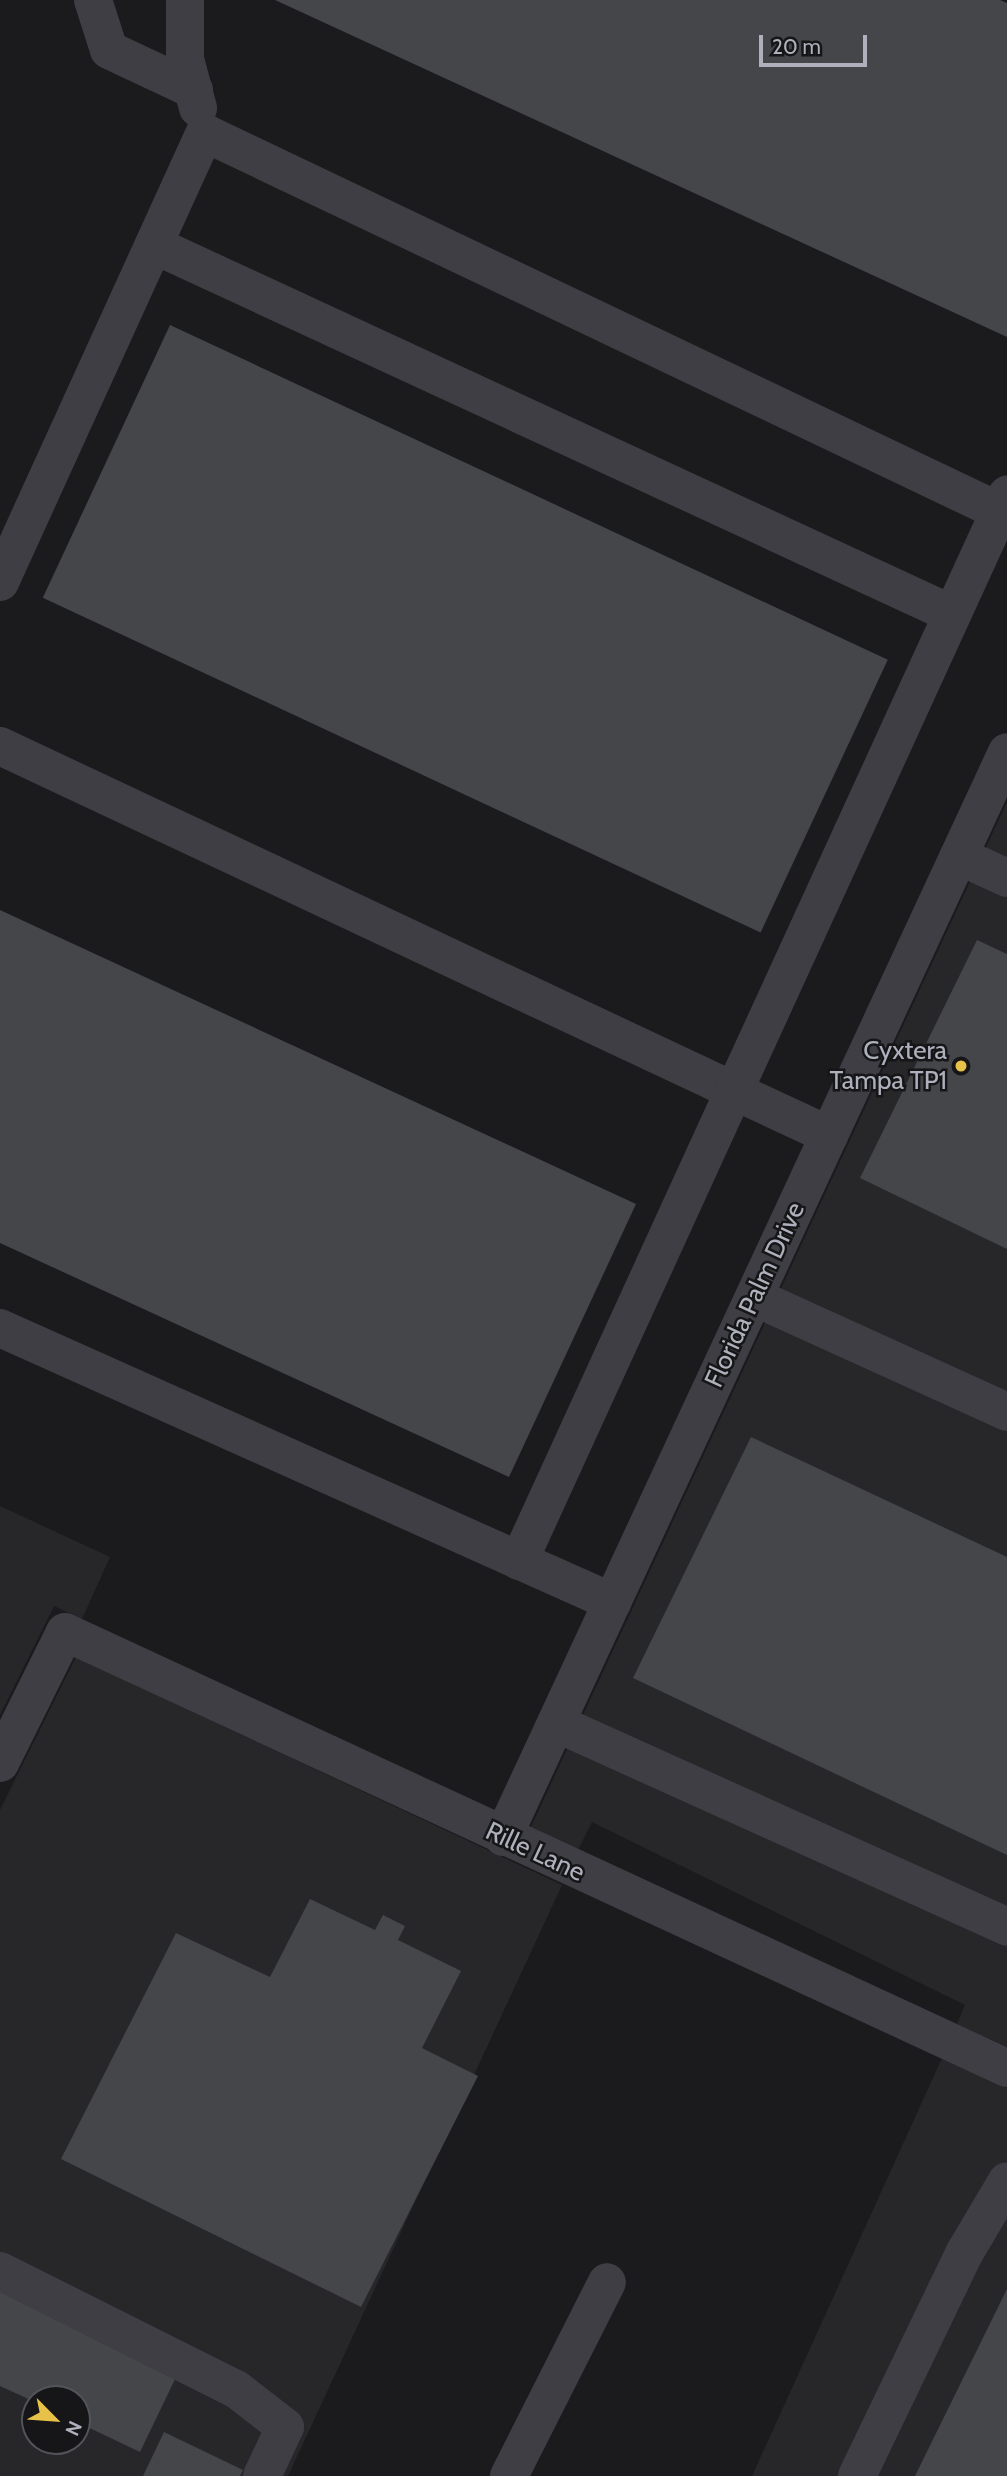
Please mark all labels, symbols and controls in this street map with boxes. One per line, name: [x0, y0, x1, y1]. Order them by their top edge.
scale bar: [762, 21, 870, 65]
text: 20 m: [772, 34, 821, 59]
place label: Cyxtera Tampa TP1: [829, 1035, 947, 1096]
marker: Cyxtera Tampa TP1: [953, 1058, 969, 1074]
street label: Florida Palm Drive: [698, 1198, 812, 1392]
street label: Rille Lane: [481, 1816, 589, 1888]
north arrow: [21, 2385, 91, 2455]
text: N: [60, 2417, 87, 2439]

